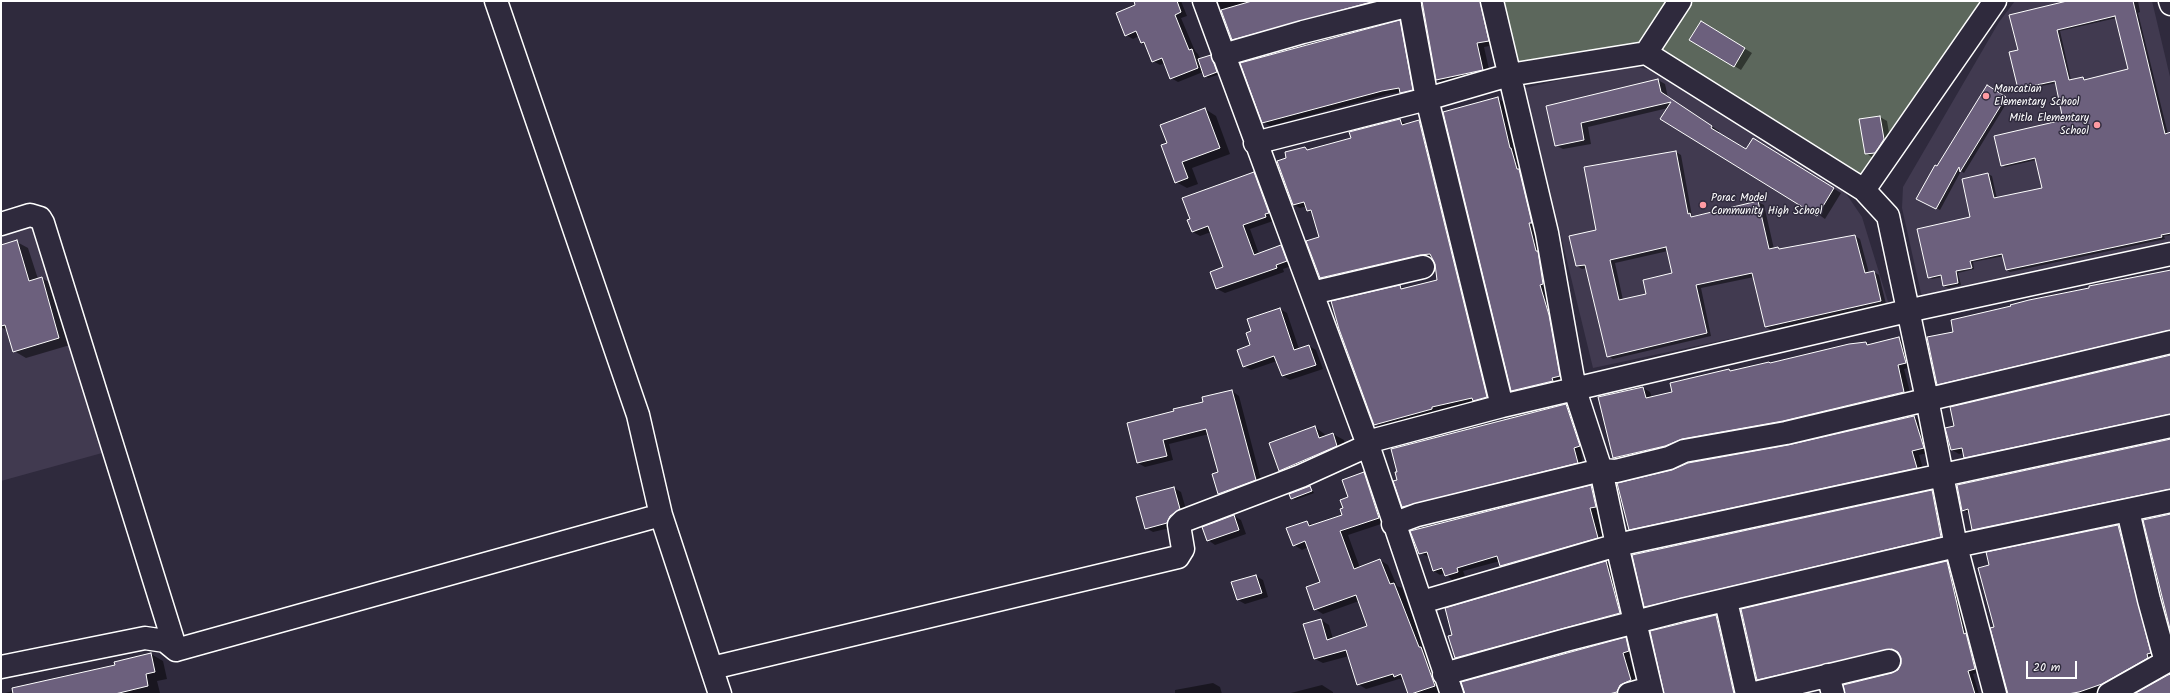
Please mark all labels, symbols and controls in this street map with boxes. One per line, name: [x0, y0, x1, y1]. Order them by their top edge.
place label: Mancatian Elementary School: [1994, 83, 2080, 109]
marker: Mancatian Elementary School: [1981, 91, 1991, 101]
place label: Mitla Elementary School: [2009, 112, 2089, 138]
marker: Mitla Elementary School: [2092, 120, 2102, 130]
place label: Porac Model Community High School: [1711, 192, 1822, 218]
marker: Porac Model Community High School: [1698, 200, 1708, 210]
scale bar: [2028, 653, 2079, 679]
text: 20 m: [2033, 658, 2060, 677]

